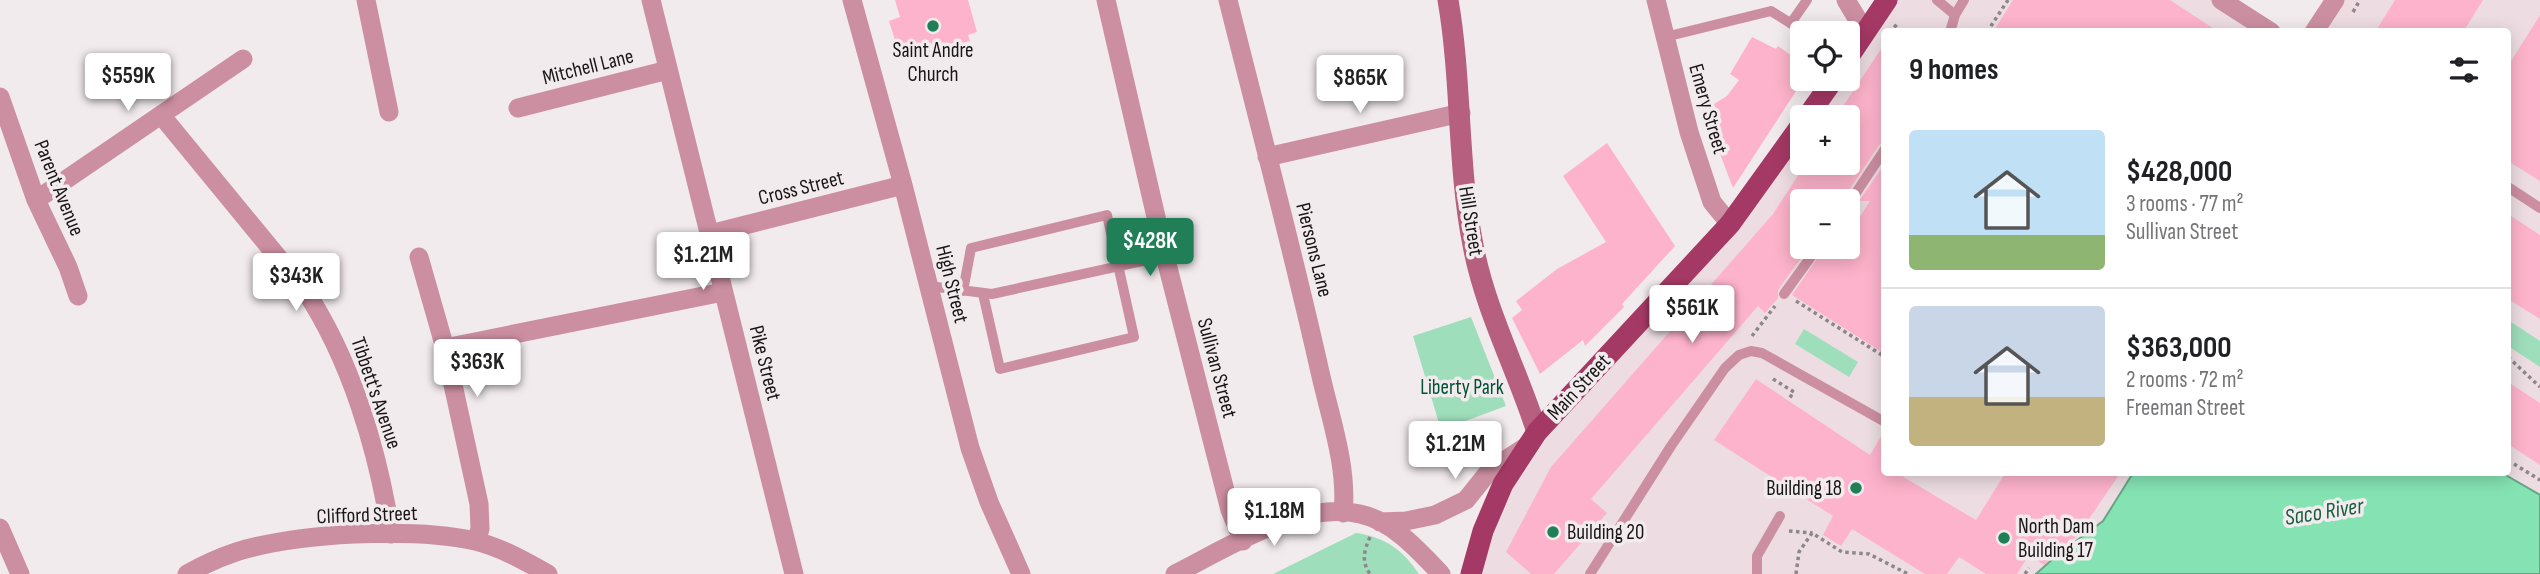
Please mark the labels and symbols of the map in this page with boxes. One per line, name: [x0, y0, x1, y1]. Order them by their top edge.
marker: Saint Andre Church: [925, 18, 941, 34]
place label: Saint Andre Church: [892, 38, 974, 87]
street label: Mitchell Lane: [540, 44, 636, 90]
pin: $559K: [79, 54, 177, 113]
pin: $865K: [1311, 55, 1409, 115]
street label: Emery Street: [1683, 61, 1733, 157]
street label: Parent Avenue: [28, 136, 90, 240]
street label: Cross Street: [756, 165, 846, 211]
street label: Hill Street: [1453, 184, 1489, 258]
street label: Piersons Lane: [1290, 200, 1338, 300]
pin: $428K: [1101, 218, 1199, 278]
pin: $1.21M: [646, 232, 760, 292]
street label: High Street: [930, 242, 974, 326]
pin: $343K: [247, 254, 345, 313]
pin: $561K: [1643, 286, 1741, 345]
street label: Sullivan Street: [1192, 315, 1242, 421]
street label: Pike Street: [744, 323, 786, 403]
street label: Tibbett's Avenue: [345, 334, 407, 452]
pin: $363K: [428, 340, 526, 399]
street label: Main Street: [1542, 349, 1616, 425]
park label: Liberty Park: [1420, 375, 1504, 400]
pin: $1.21M: [1398, 421, 1512, 481]
place label: Building 18: [1766, 476, 1842, 501]
marker: Building 18: [1848, 480, 1864, 496]
pin: $1.18M: [1217, 489, 1331, 548]
water label: Saco River: [2283, 492, 2367, 532]
street label: Clifford Street: [316, 501, 418, 529]
place label: North Dam Building 17: [2018, 514, 2094, 563]
place label: Building 20: [1567, 520, 1644, 545]
marker: Building 20: [1545, 524, 1561, 540]
marker: North Dam Building 17: [1996, 530, 2012, 546]

